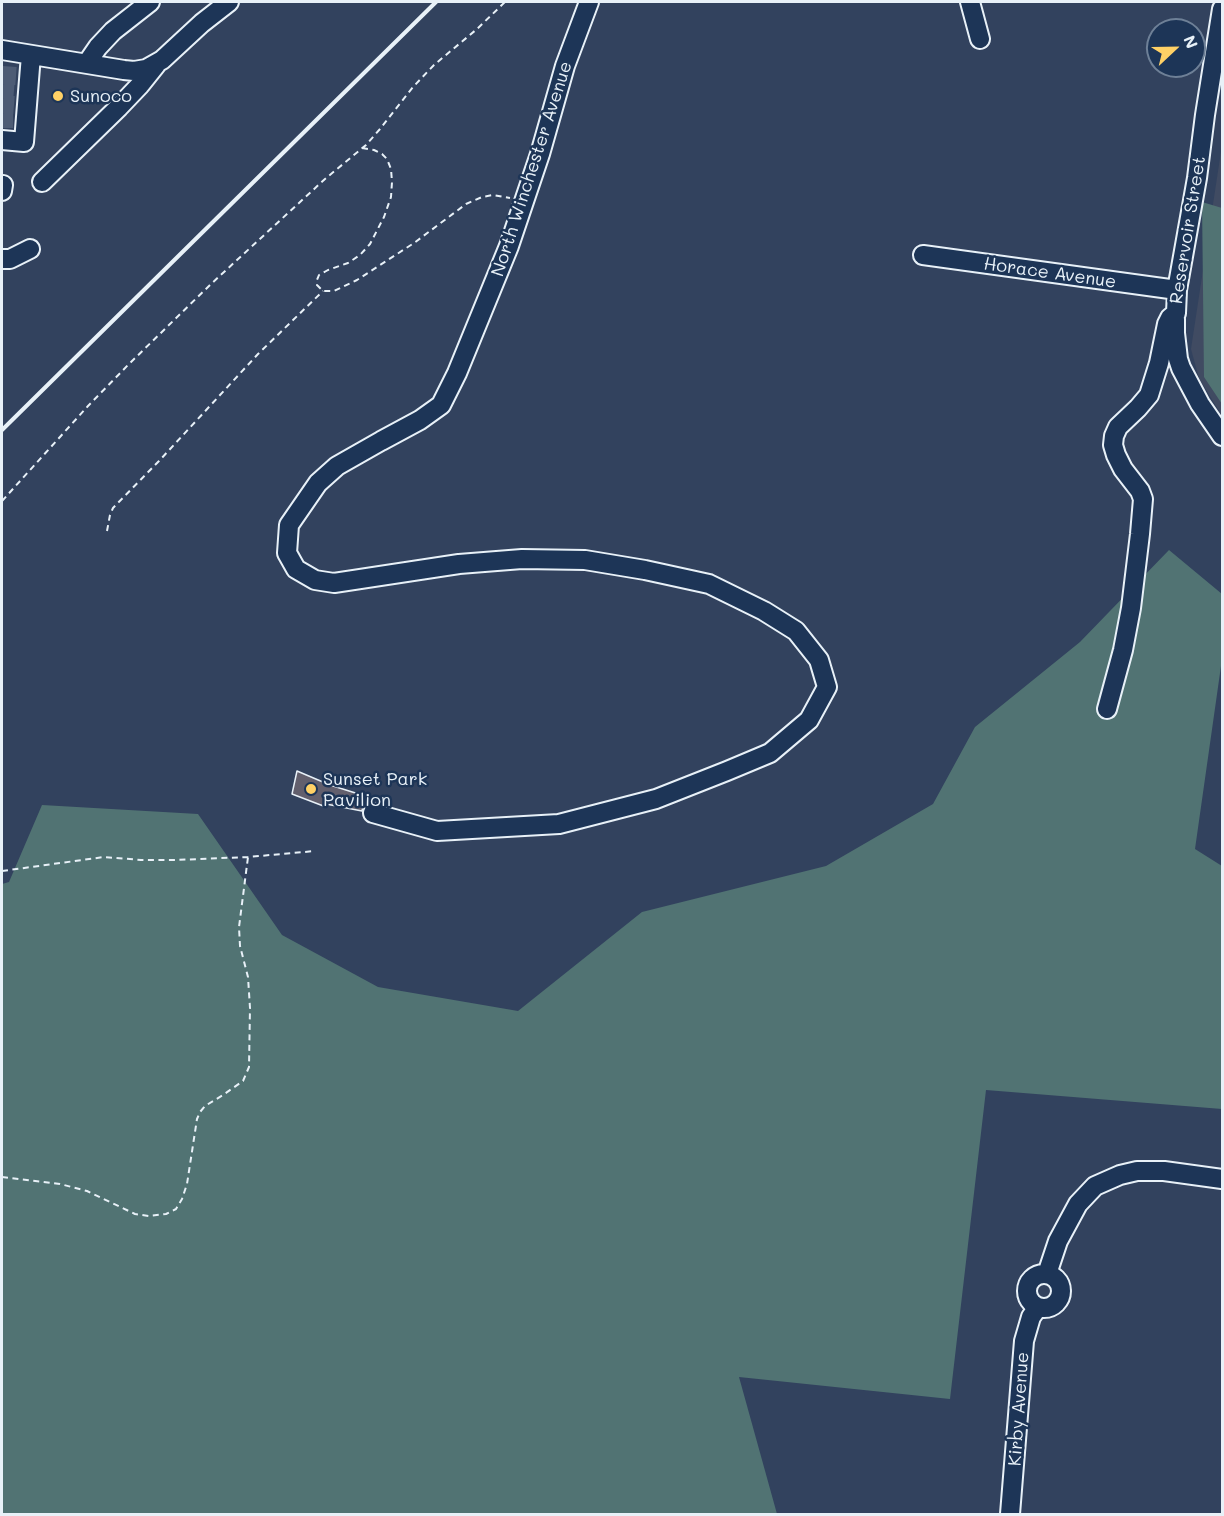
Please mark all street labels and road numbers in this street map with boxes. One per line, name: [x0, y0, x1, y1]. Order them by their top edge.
street label: North Winchester Avenue: [487, 59, 577, 279]
street label: Reservoir Street: [1166, 155, 1210, 305]
street label: Horace Avenue: [982, 253, 1118, 293]
street label: Kirby Avenue: [1004, 1351, 1034, 1467]

